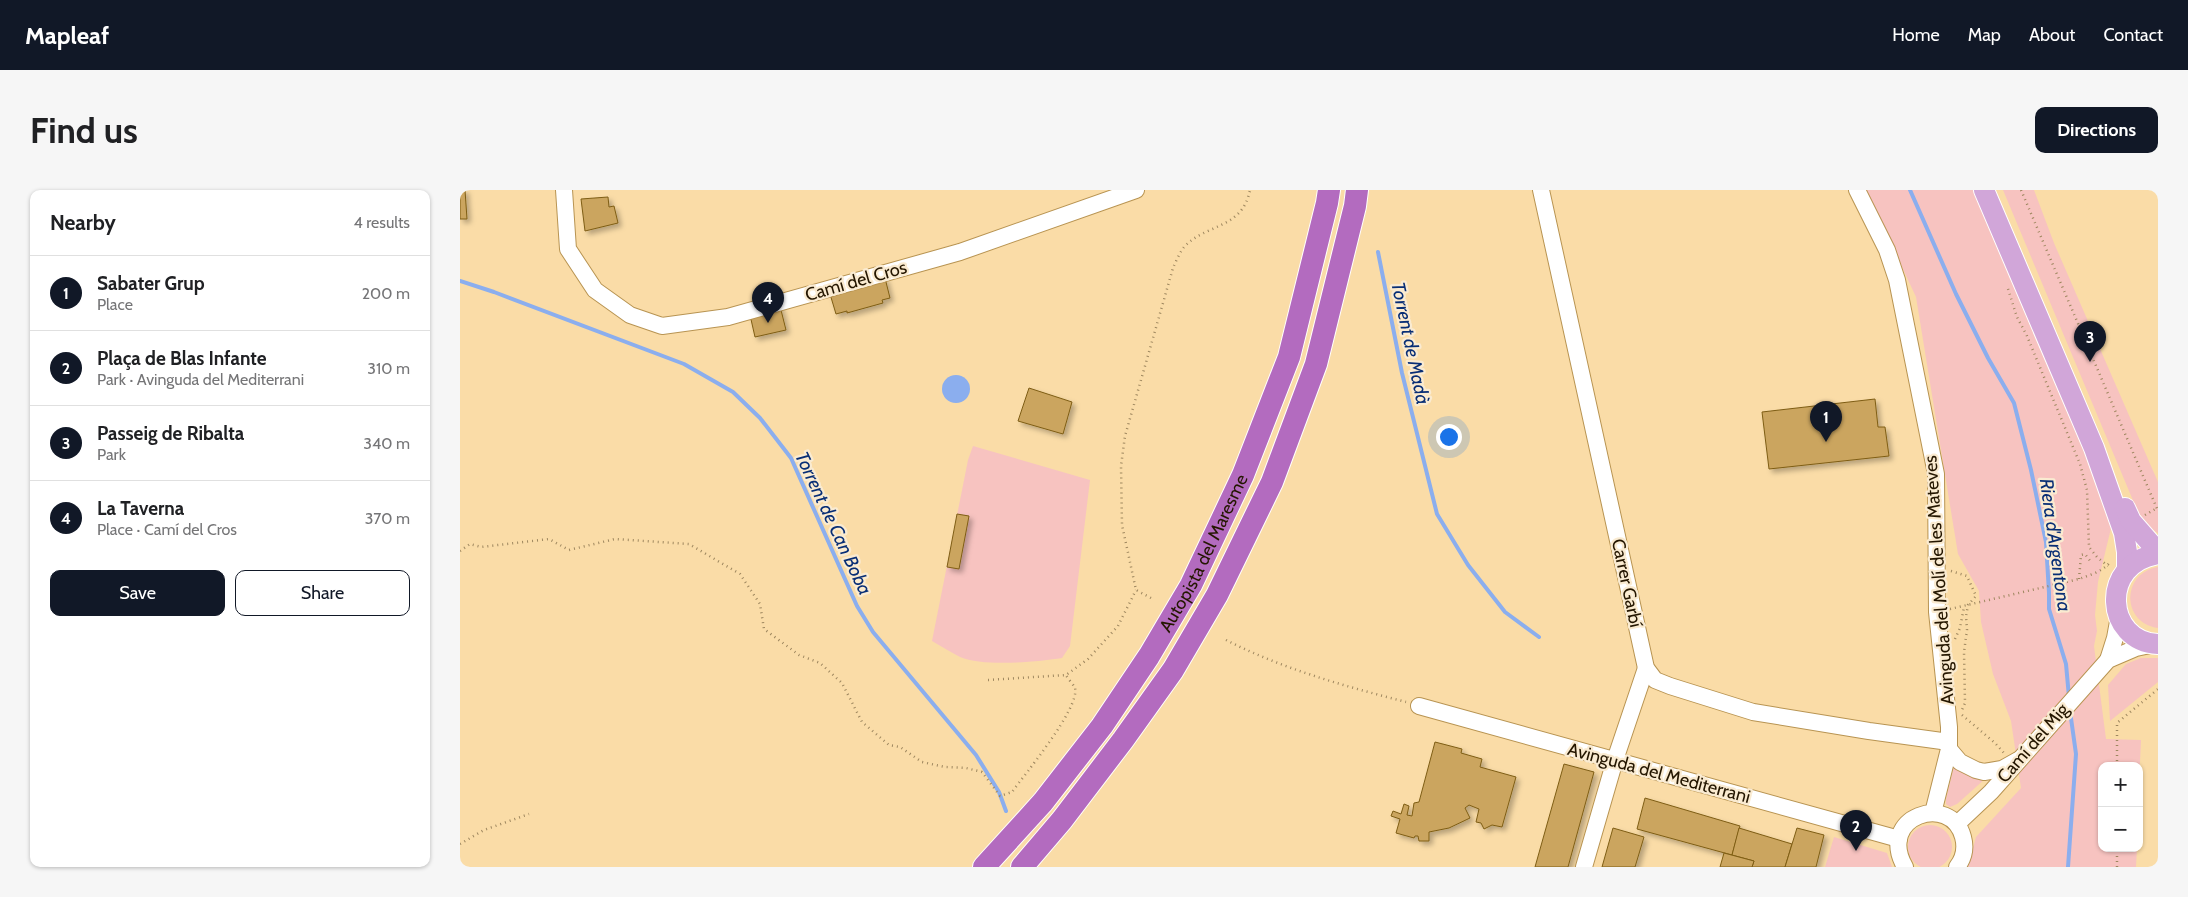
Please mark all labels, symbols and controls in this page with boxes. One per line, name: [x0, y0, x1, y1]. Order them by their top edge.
text: Mapleaf: [25, 21, 109, 50]
text: Home: [1892, 24, 1940, 46]
text: Map: [1968, 24, 2001, 46]
text: About: [2029, 24, 2075, 46]
text: Contact: [2103, 24, 2163, 46]
button: Directions: [2035, 107, 2158, 153]
text: Find us: [30, 109, 138, 152]
text: Nearby: [50, 210, 116, 235]
text: 4 results: [353, 213, 410, 232]
street label: Camí del Cros: [803, 256, 909, 306]
text: Sabater Grup: [97, 272, 205, 295]
water label: Torrent de Madà: [1386, 280, 1435, 406]
pin: 4: [752, 282, 784, 323]
text: 1: [63, 284, 69, 303]
text: 200 m: [362, 284, 410, 303]
text: Place: [97, 295, 133, 314]
pin: 3: [2074, 321, 2106, 362]
text: Plaça de Blas Infante: [97, 347, 267, 370]
text: 2: [62, 359, 70, 378]
text: 310 m: [367, 359, 410, 378]
text: Park · Avinguda del Mediterrani: [97, 370, 304, 389]
pin: 1: [1810, 401, 1842, 442]
text: Passeig de Ribalta: [97, 422, 244, 445]
your location: [1436, 424, 1462, 450]
text: 3: [62, 434, 70, 453]
text: 340 m: [363, 434, 410, 453]
text: Park: [97, 445, 126, 464]
water label: Torrent de Can Boba: [790, 448, 877, 599]
street label: Avinguda del Molí de les Mateves: [1919, 455, 1959, 705]
street label: Autopista del Maresme: [1155, 471, 1253, 636]
water label: Riera d'Argentona: [2035, 477, 2076, 613]
text: La Taverna: [97, 497, 184, 520]
text: 4: [61, 509, 71, 528]
text: 370 m: [365, 509, 410, 528]
text: Place · Camí del Cros: [97, 520, 237, 539]
street label: Carrer Garbí: [1607, 537, 1647, 630]
button: Save: [50, 570, 225, 616]
button: Share: [235, 570, 410, 616]
street label: Camí del Mig: [1993, 698, 2074, 787]
street label: Avinguda del Mediterrani: [1565, 738, 1753, 808]
map controls: [2098, 762, 2143, 852]
button: +: [2098, 762, 2143, 807]
button: −: [2098, 807, 2143, 852]
pin: 2: [1840, 810, 1872, 851]

